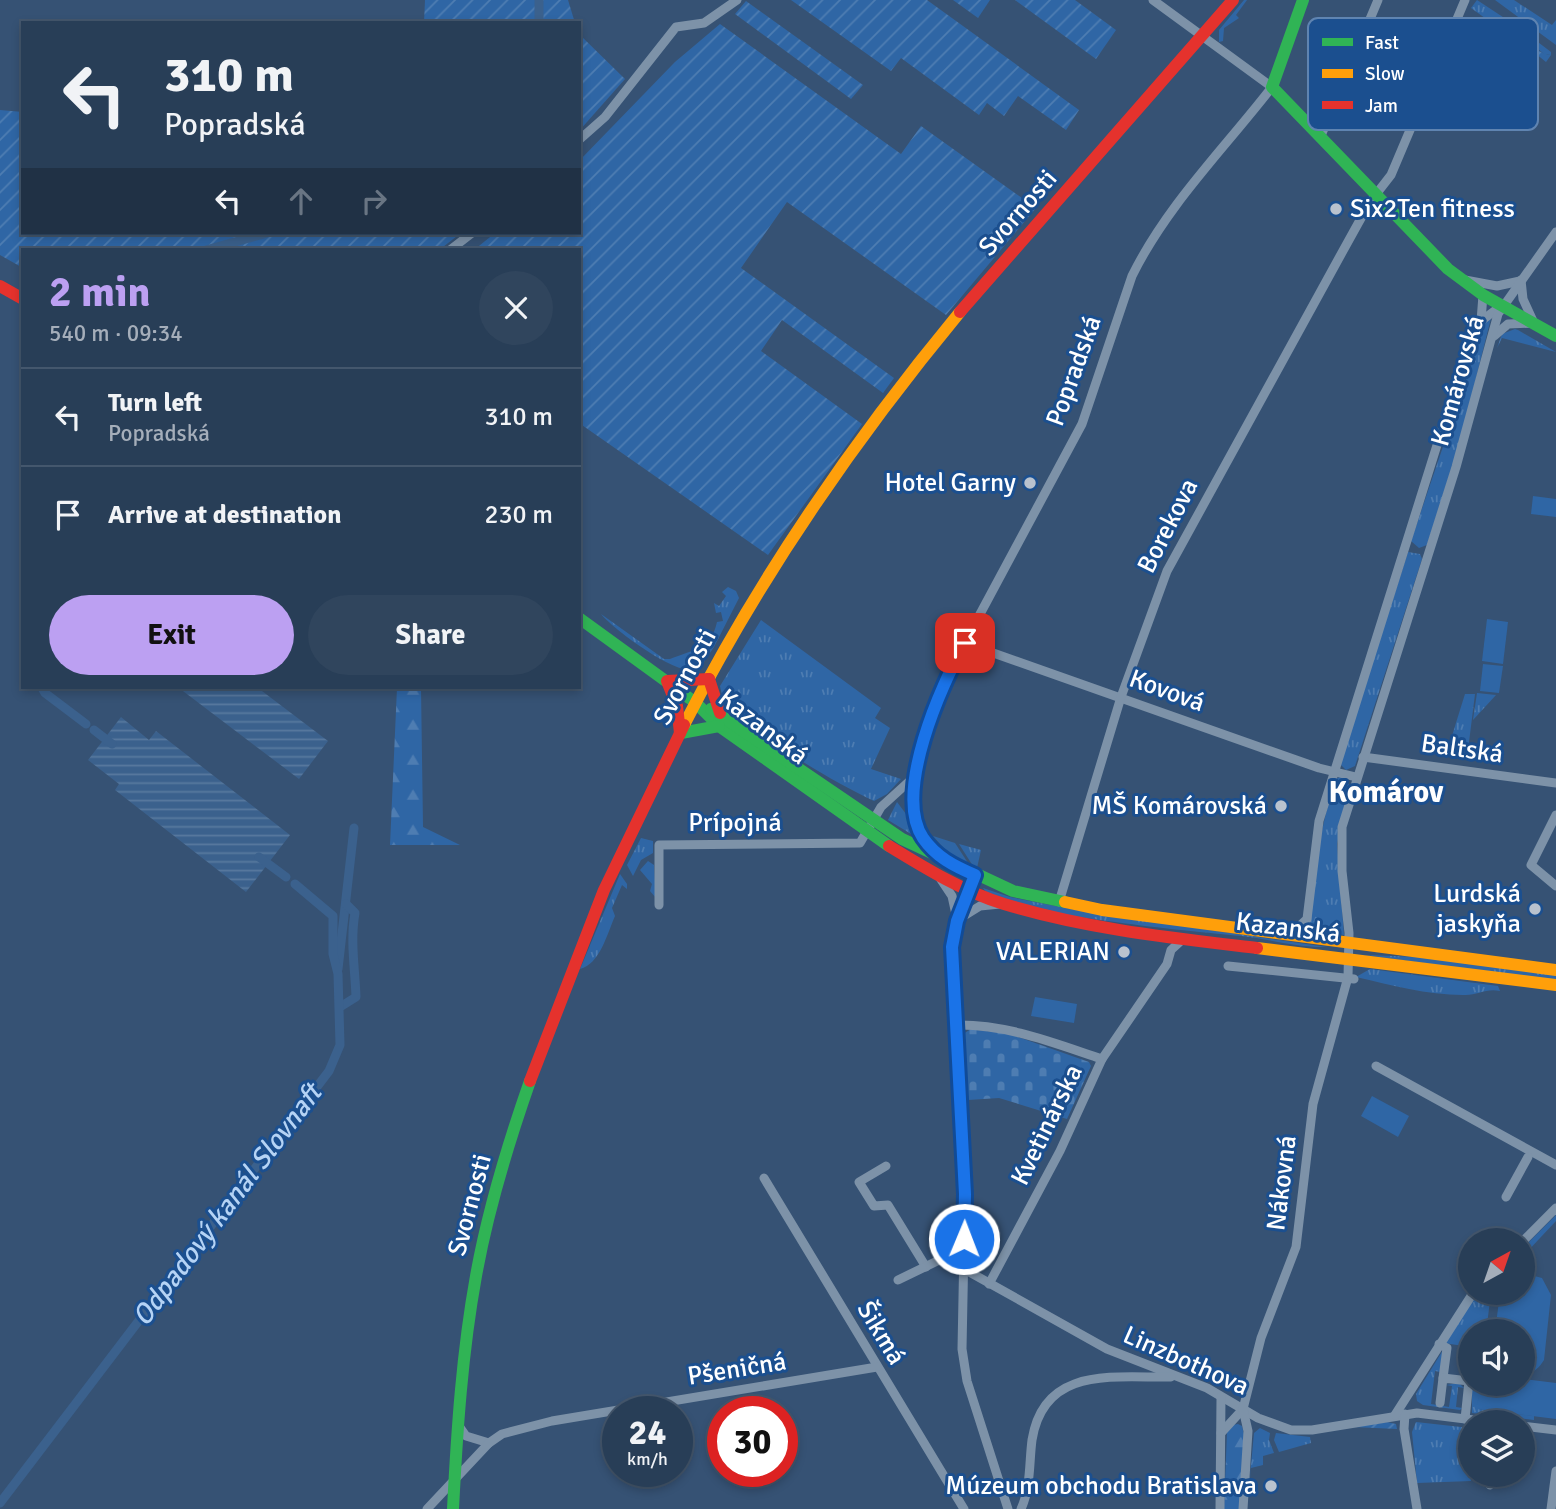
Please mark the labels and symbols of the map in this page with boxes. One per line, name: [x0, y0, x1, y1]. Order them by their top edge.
legend: [1308, 18, 1538, 130]
text: Fast: [1365, 31, 1399, 55]
text: Slow: [1365, 62, 1405, 86]
text: Jam: [1365, 94, 1398, 118]
street label: Svornosti: [972, 163, 1064, 263]
place label: Six2Ten fitness: [1350, 193, 1515, 225]
marker: Six2Ten fitness: [1328, 201, 1344, 217]
street label: Popradská: [1039, 311, 1109, 431]
street label: Komárovská: [1424, 312, 1492, 450]
place label: Hotel Garny: [885, 467, 1016, 499]
street label: Borekova: [1131, 473, 1205, 579]
marker: Hotel Garny: [1022, 475, 1038, 491]
pin: [935, 613, 995, 673]
street label: Svornosti: [646, 624, 724, 730]
street label: Kovová: [1125, 663, 1209, 719]
street label: Kazanská: [712, 682, 814, 772]
street label: Baltská: [1419, 727, 1505, 771]
district label: Komárov: [1329, 774, 1444, 811]
place label: MŠ Komárovská: [1092, 790, 1267, 822]
marker: MŠ Komárovská: [1273, 798, 1289, 814]
street label: Prípojná: [688, 807, 782, 839]
place label: Lurdská jaskyňa: [1433, 878, 1521, 940]
marker: Lurdská jaskyňa: [1527, 901, 1543, 917]
street label: Kazanská: [1234, 906, 1342, 950]
place label: VALERIAN: [996, 936, 1110, 968]
marker: VALERIAN: [1116, 944, 1132, 960]
street label: Kvetinárska: [1004, 1059, 1090, 1191]
water label: Odpadový kanál Slovnaft: [125, 1075, 331, 1332]
street label: Nákovná: [1260, 1133, 1304, 1233]
street label: Svornosti: [441, 1151, 499, 1259]
position arrow: [927, 1202, 1001, 1276]
north arrow: [1458, 1228, 1535, 1306]
street label: Šikmá: [850, 1295, 912, 1371]
street label: Linzbothova: [1118, 1319, 1254, 1403]
street label: Pšeničná: [685, 1345, 789, 1393]
speed limit sign: 30: [707, 1396, 798, 1487]
place label: Múzeum obchodu Bratislava: [945, 1470, 1257, 1502]
marker: Múzeum obchodu Bratislava: [1263, 1478, 1279, 1494]

